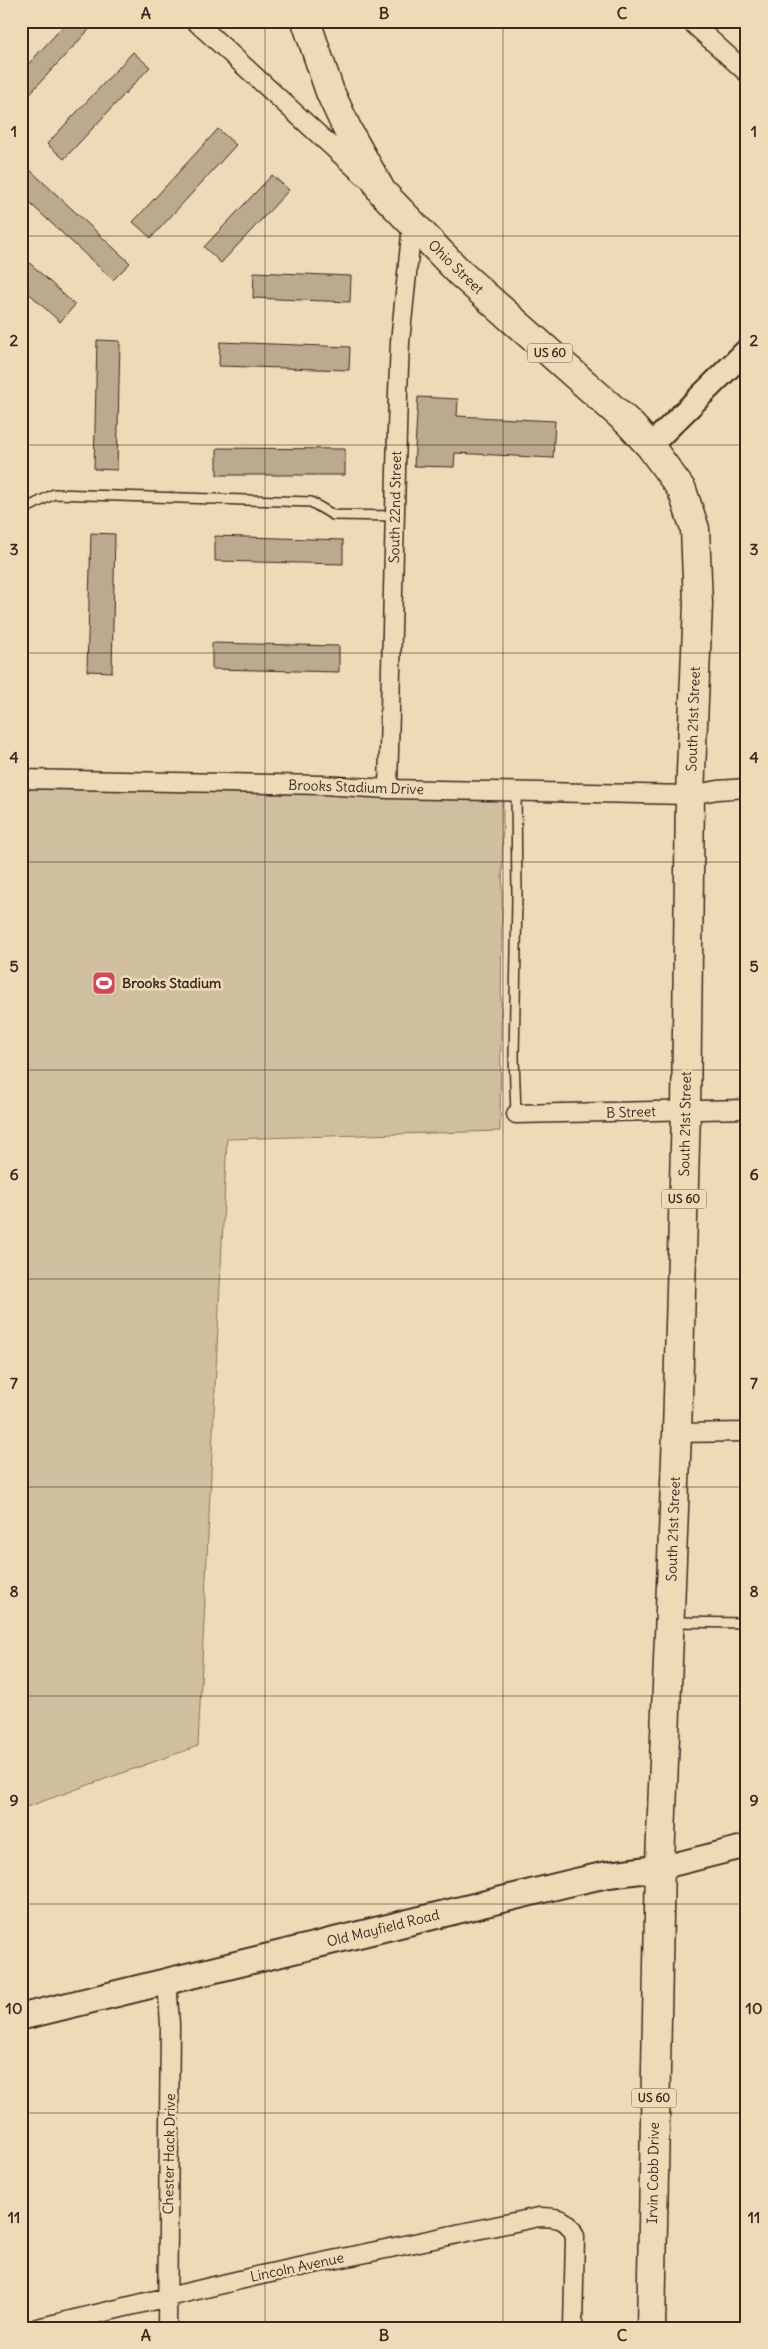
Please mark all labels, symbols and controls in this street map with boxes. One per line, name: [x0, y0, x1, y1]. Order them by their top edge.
text: A: [141, 3, 151, 23]
text: B: [379, 3, 390, 23]
text: C: [617, 3, 628, 23]
text: 1: [11, 121, 17, 141]
text: 1: [751, 121, 757, 141]
street label: Ohio Street: [424, 236, 488, 298]
text: 2: [10, 330, 19, 350]
text: 2: [750, 330, 759, 350]
road number: US 60: [528, 343, 572, 362]
street label: South 22nd Street: [385, 450, 405, 563]
text: 3: [9, 539, 19, 559]
text: 3: [749, 539, 759, 559]
street label: South 21st Street: [682, 666, 704, 772]
text: 4: [9, 747, 19, 767]
text: 4: [749, 747, 759, 767]
street label: Brooks Stadium Drive: [288, 776, 424, 798]
text: 5: [9, 956, 19, 976]
text: 5: [749, 956, 759, 976]
sports icon: Brooks Stadium: [91, 970, 117, 996]
place label: Brooks Stadium: [122, 974, 222, 992]
street label: South 21st Street: [675, 1071, 695, 1177]
street label: B Street: [606, 1102, 657, 1122]
text: 6: [9, 1164, 19, 1184]
text: 6: [749, 1164, 759, 1184]
road number: US 60: [662, 1190, 706, 1208]
text: 7: [10, 1373, 18, 1393]
text: 7: [750, 1373, 758, 1393]
street label: South 21st Street: [662, 1476, 684, 1582]
text: 8: [9, 1581, 19, 1601]
text: 8: [749, 1581, 759, 1601]
text: 9: [9, 1790, 19, 1810]
text: 9: [749, 1790, 759, 1810]
street label: Old Mayfield Road: [325, 1905, 441, 1951]
text: 10: [6, 1998, 22, 2018]
text: 10: [746, 1998, 762, 2018]
road number: US 60: [632, 2088, 676, 2108]
street label: Chester Hack Drive: [159, 2093, 179, 2215]
street label: Irvin Cobb Drive: [643, 2122, 663, 2224]
text: 11: [8, 2207, 20, 2227]
text: 11: [748, 2207, 760, 2227]
street label: Lincoln Avenue: [249, 2248, 345, 2286]
text: A: [141, 2325, 151, 2345]
text: B: [379, 2325, 390, 2345]
text: C: [617, 2325, 628, 2345]

